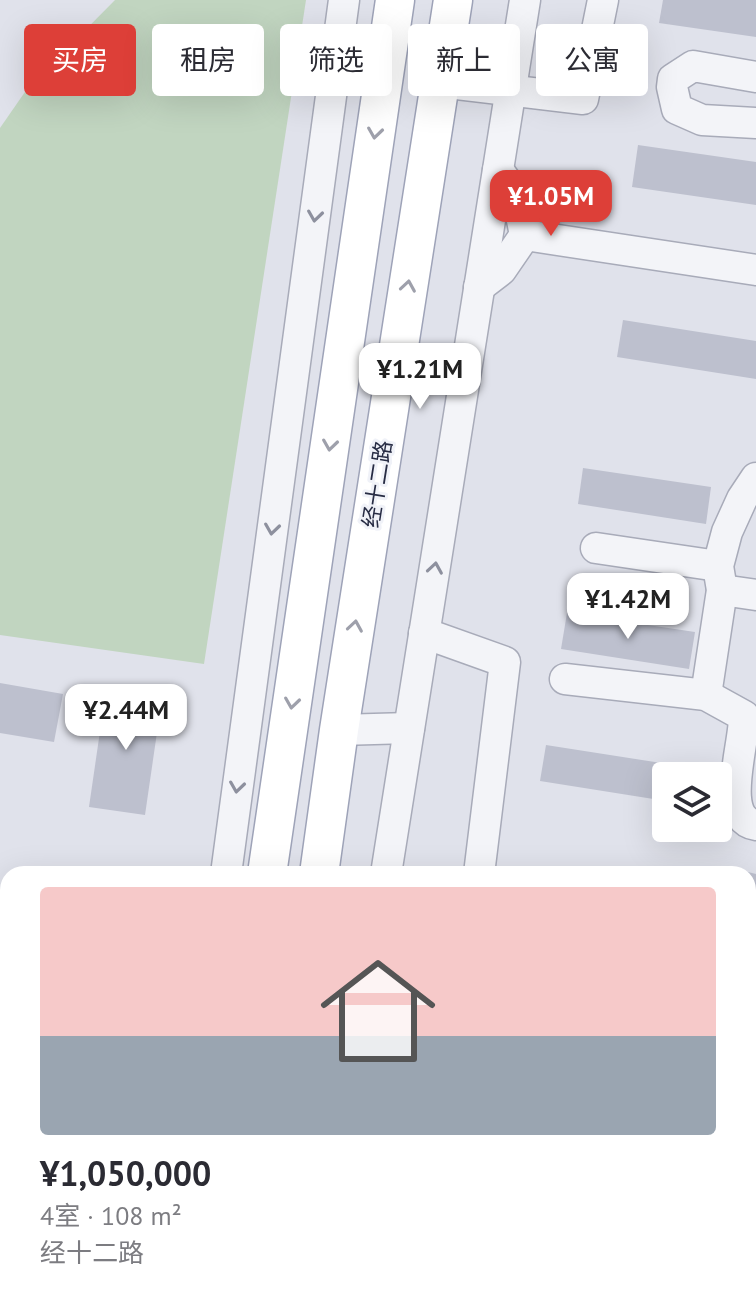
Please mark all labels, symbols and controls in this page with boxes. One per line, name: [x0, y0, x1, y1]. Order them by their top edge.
chip: 买房: [24, 24, 136, 96]
chip: 租房: [152, 24, 264, 96]
chip: 筛选: [280, 24, 392, 96]
chip: 新上: [408, 24, 520, 96]
chip: 公寓: [536, 24, 648, 96]
one-way arrow: [367, 126, 384, 139]
pin: ¥1.05M: [486, 170, 616, 238]
text: ¥1.05M: [508, 179, 594, 212]
one-way arrow: [307, 209, 324, 223]
one-way arrow: [399, 279, 416, 293]
pin: ¥1.21M: [355, 343, 485, 411]
text: ¥1.21M: [377, 352, 463, 385]
one-way arrow: [322, 438, 339, 452]
street label: 经十二路: [356, 438, 398, 530]
one-way arrow: [264, 522, 281, 536]
one-way arrow: [425, 561, 442, 575]
pin: ¥1.42M: [563, 573, 693, 641]
text: ¥1.42M: [585, 582, 671, 615]
one-way arrow: [346, 619, 363, 633]
pin: ¥2.44M: [61, 684, 191, 752]
text: ¥2.44M: [83, 693, 169, 726]
one-way arrow: [284, 696, 301, 709]
map controls: [652, 762, 732, 842]
button: layers: [652, 762, 732, 842]
one-way arrow: [229, 780, 246, 794]
icon: home: [306, 939, 450, 1083]
text: ¥1,050,000: [40, 1151, 211, 1195]
text: 4室 · 108 m²: [40, 1199, 182, 1232]
text: 经十二路: [40, 1236, 144, 1269]

